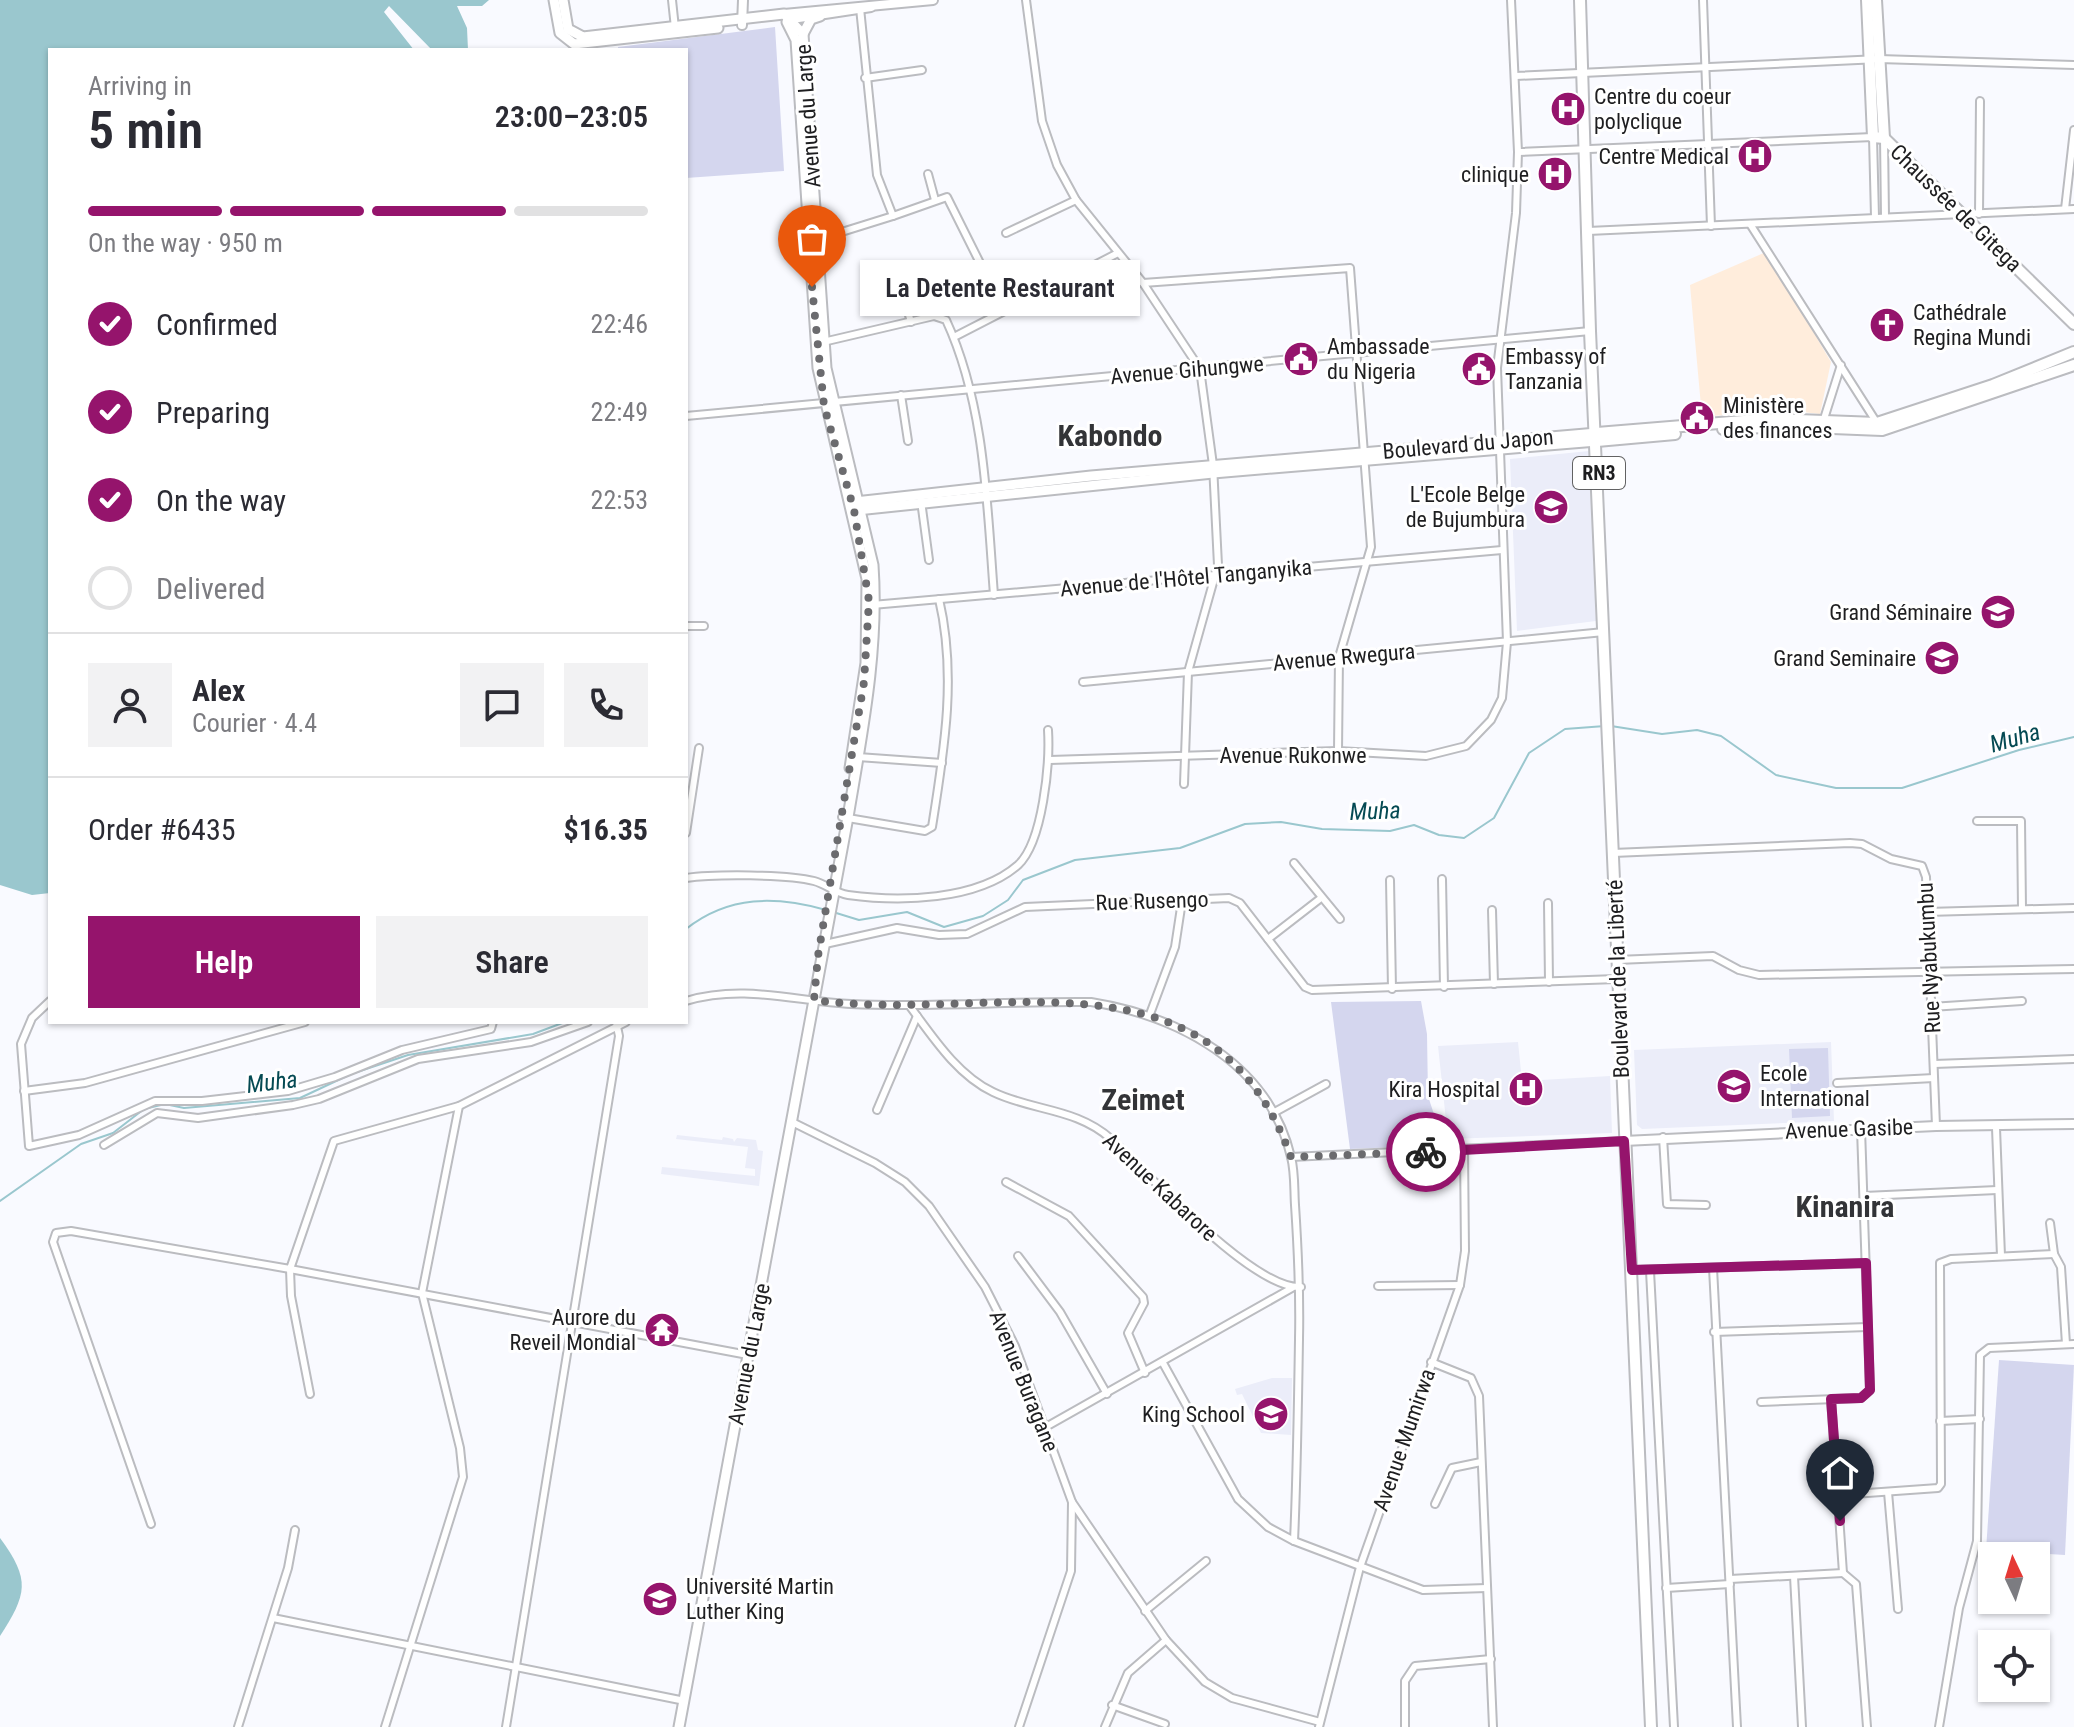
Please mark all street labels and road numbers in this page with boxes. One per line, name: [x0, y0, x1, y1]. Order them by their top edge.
street label: Avenue du Large: [791, 43, 825, 189]
street label: Chaussée de Gitega: [1885, 139, 2027, 277]
street label: Avenue Gihungwe: [1109, 351, 1265, 389]
street label: Boulevard du Japon: [1381, 424, 1555, 464]
road number: RN3: [1573, 457, 1625, 489]
street label: Avenue de l'Hôtel Tanganyika: [1059, 555, 1313, 601]
street label: Avenue Rwegura: [1272, 638, 1416, 676]
street label: Avenue Rukonwe: [1220, 743, 1366, 768]
street label: Boulevard de la Liberté: [1602, 879, 1634, 1079]
street label: Rue Nyabukumbu: [1913, 882, 1945, 1034]
street label: Rue Rusengo: [1095, 887, 1209, 915]
street label: Avenue Gasibe: [1785, 1114, 1913, 1144]
street label: Avenue Kabarore: [1098, 1128, 1222, 1246]
street label: Avenue du Large: [723, 1281, 775, 1427]
street label: Avenue Buragane: [984, 1307, 1064, 1455]
street label: Avenue Mumirwa: [1368, 1365, 1440, 1515]

